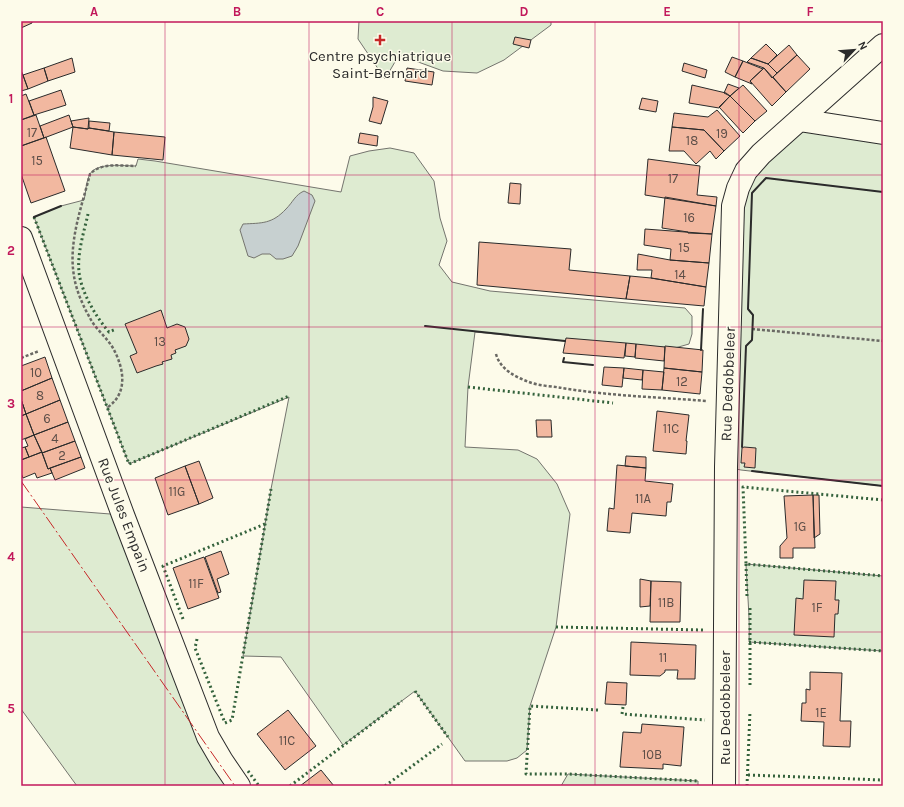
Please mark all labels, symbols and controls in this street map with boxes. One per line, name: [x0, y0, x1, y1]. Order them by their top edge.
text: A: [90, 4, 98, 19]
text: B: [233, 4, 241, 19]
text: C: [376, 4, 384, 19]
text: D: [520, 4, 529, 19]
text: E: [663, 4, 671, 19]
text: F: [806, 4, 814, 19]
north arrow: [834, 30, 874, 70]
marker: Centre psychiatrique Saint-Bernard: [374, 34, 386, 46]
text: N: [855, 39, 870, 52]
place label: Centre psychiatrique Saint-Bernard: [309, 47, 451, 82]
text: 1: [9, 91, 13, 106]
house number: 17: [27, 125, 37, 140]
house number: 19: [716, 126, 728, 141]
house number: 18: [686, 133, 698, 148]
house number: 15: [31, 153, 43, 168]
house number: 17: [668, 171, 678, 186]
house number: 16: [683, 210, 695, 225]
house number: 15: [678, 240, 690, 255]
text: 2: [7, 243, 15, 258]
house number: 14: [674, 267, 686, 282]
street label: Rue Dedobbeleer: [717, 326, 739, 442]
house number: 13: [154, 334, 166, 349]
house number: 10: [30, 365, 42, 380]
house number: 12: [676, 374, 688, 389]
house number: 8: [36, 388, 44, 403]
text: 3: [7, 396, 15, 411]
house number: 6: [43, 411, 51, 426]
house number: 11C: [663, 421, 679, 436]
house number: 4: [51, 431, 59, 446]
house number: 2: [58, 448, 66, 463]
street label: Rue Jules Empain: [94, 455, 154, 575]
house number: 11G: [169, 484, 185, 499]
house number: 11A: [635, 491, 652, 506]
house number: 1G: [794, 519, 806, 534]
text: 4: [7, 549, 15, 564]
house number: 11F: [188, 576, 204, 591]
house number: 11B: [658, 595, 674, 610]
house number: 1F: [811, 600, 823, 615]
house number: 11: [659, 650, 667, 665]
street label: Rue Dedobbeleer: [716, 650, 734, 765]
text: 5: [7, 701, 15, 716]
house number: 1E: [815, 705, 827, 720]
house number: 11C: [279, 733, 295, 748]
house number: 10B: [642, 747, 662, 762]

